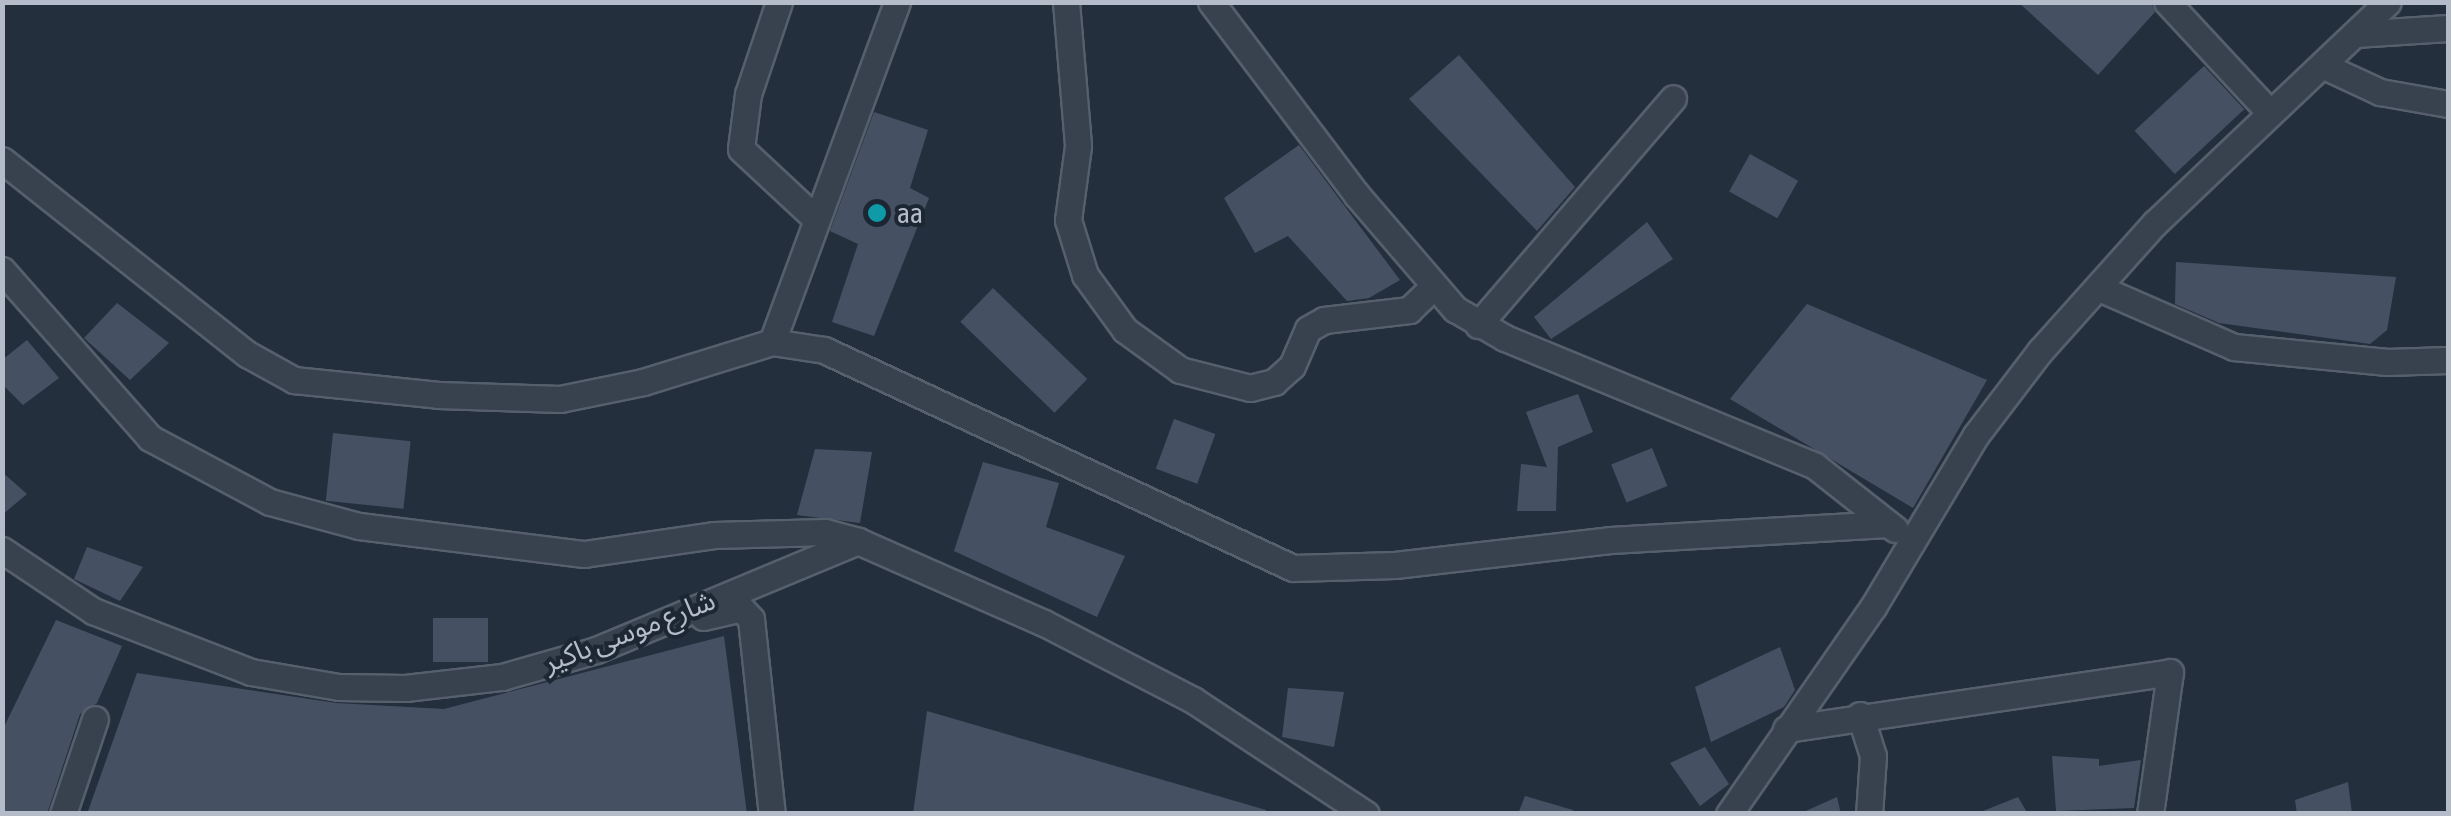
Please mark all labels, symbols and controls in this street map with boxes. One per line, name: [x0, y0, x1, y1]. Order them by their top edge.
place label: aa: [897, 196, 923, 230]
marker: aa: [866, 202, 888, 224]
street label: شارع موسى باكير: [538, 583, 720, 679]

